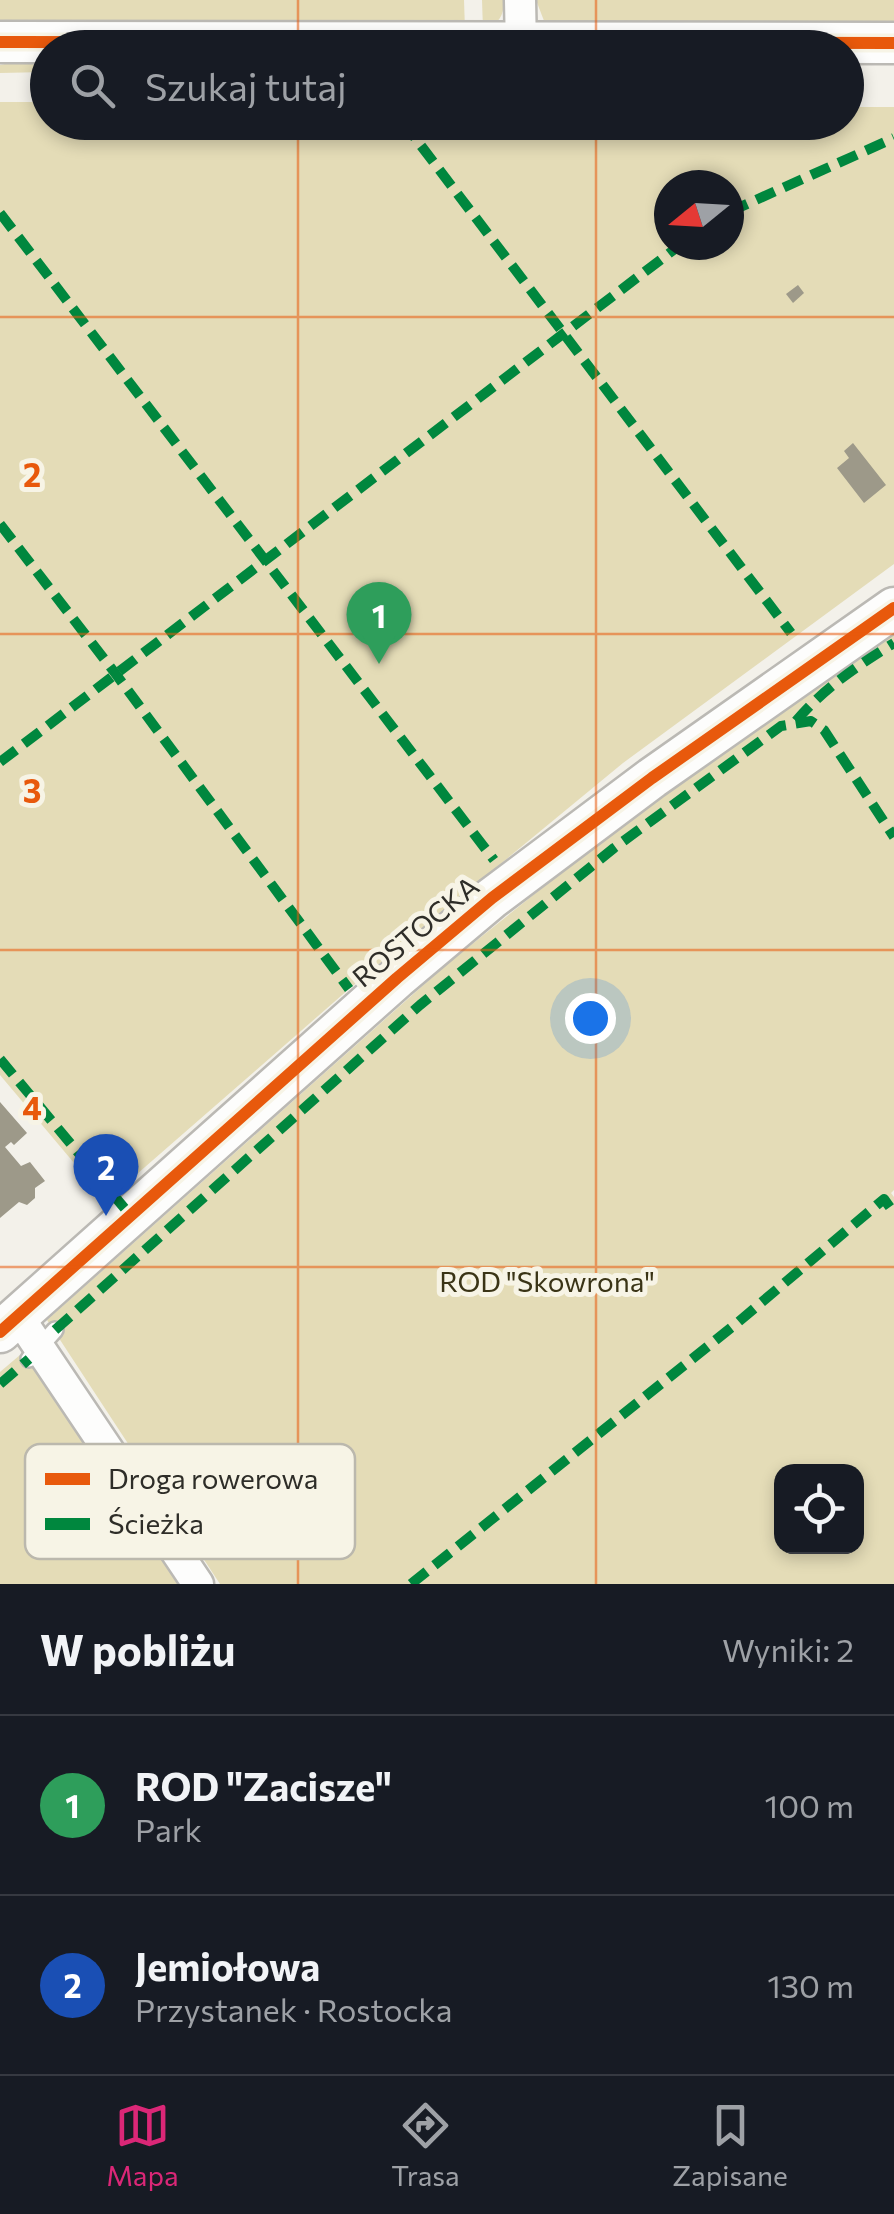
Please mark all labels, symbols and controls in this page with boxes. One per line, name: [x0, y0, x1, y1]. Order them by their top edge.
search box: [30, 30, 864, 140]
icon: search: [65, 58, 120, 113]
text: Szukaj tutaj: [145, 62, 347, 109]
north arrow: [654, 170, 744, 260]
text: 2: [23, 454, 41, 494]
pin: 1: [346, 582, 412, 664]
text: 3: [23, 770, 41, 810]
street label: ROSTOCKA: [345, 868, 485, 994]
your location: [565, 993, 616, 1044]
text: 4: [22, 1087, 42, 1127]
pin: 2: [74, 1134, 138, 1216]
park label: ROD "Skowrona": [439, 1264, 655, 1298]
legend: [25, 1444, 355, 1559]
text: Droga rowerowa: [108, 1461, 318, 1495]
map controls: [774, 1464, 864, 1554]
button: locate: [774, 1464, 864, 1554]
text: Ścieżka: [108, 1506, 204, 1540]
text: W pobliżu: [40, 1623, 236, 1675]
text: Wyniki: 2: [722, 1629, 854, 1669]
text: ROD "Zacisze": [135, 1762, 392, 1809]
text: 1: [65, 1785, 80, 1825]
text: 100 m: [765, 1785, 854, 1825]
text: Park: [135, 1809, 202, 1849]
text: Jemiołowa: [135, 1942, 320, 1989]
text: 2: [63, 1965, 82, 2005]
text: 130 m: [767, 1965, 854, 2005]
text: Przystanek · Rostocka: [135, 1989, 452, 2029]
tab: Mapa: [106, 2098, 179, 2192]
tab: Trasa: [391, 2098, 460, 2192]
tab: Zapisane: [672, 2098, 788, 2192]

